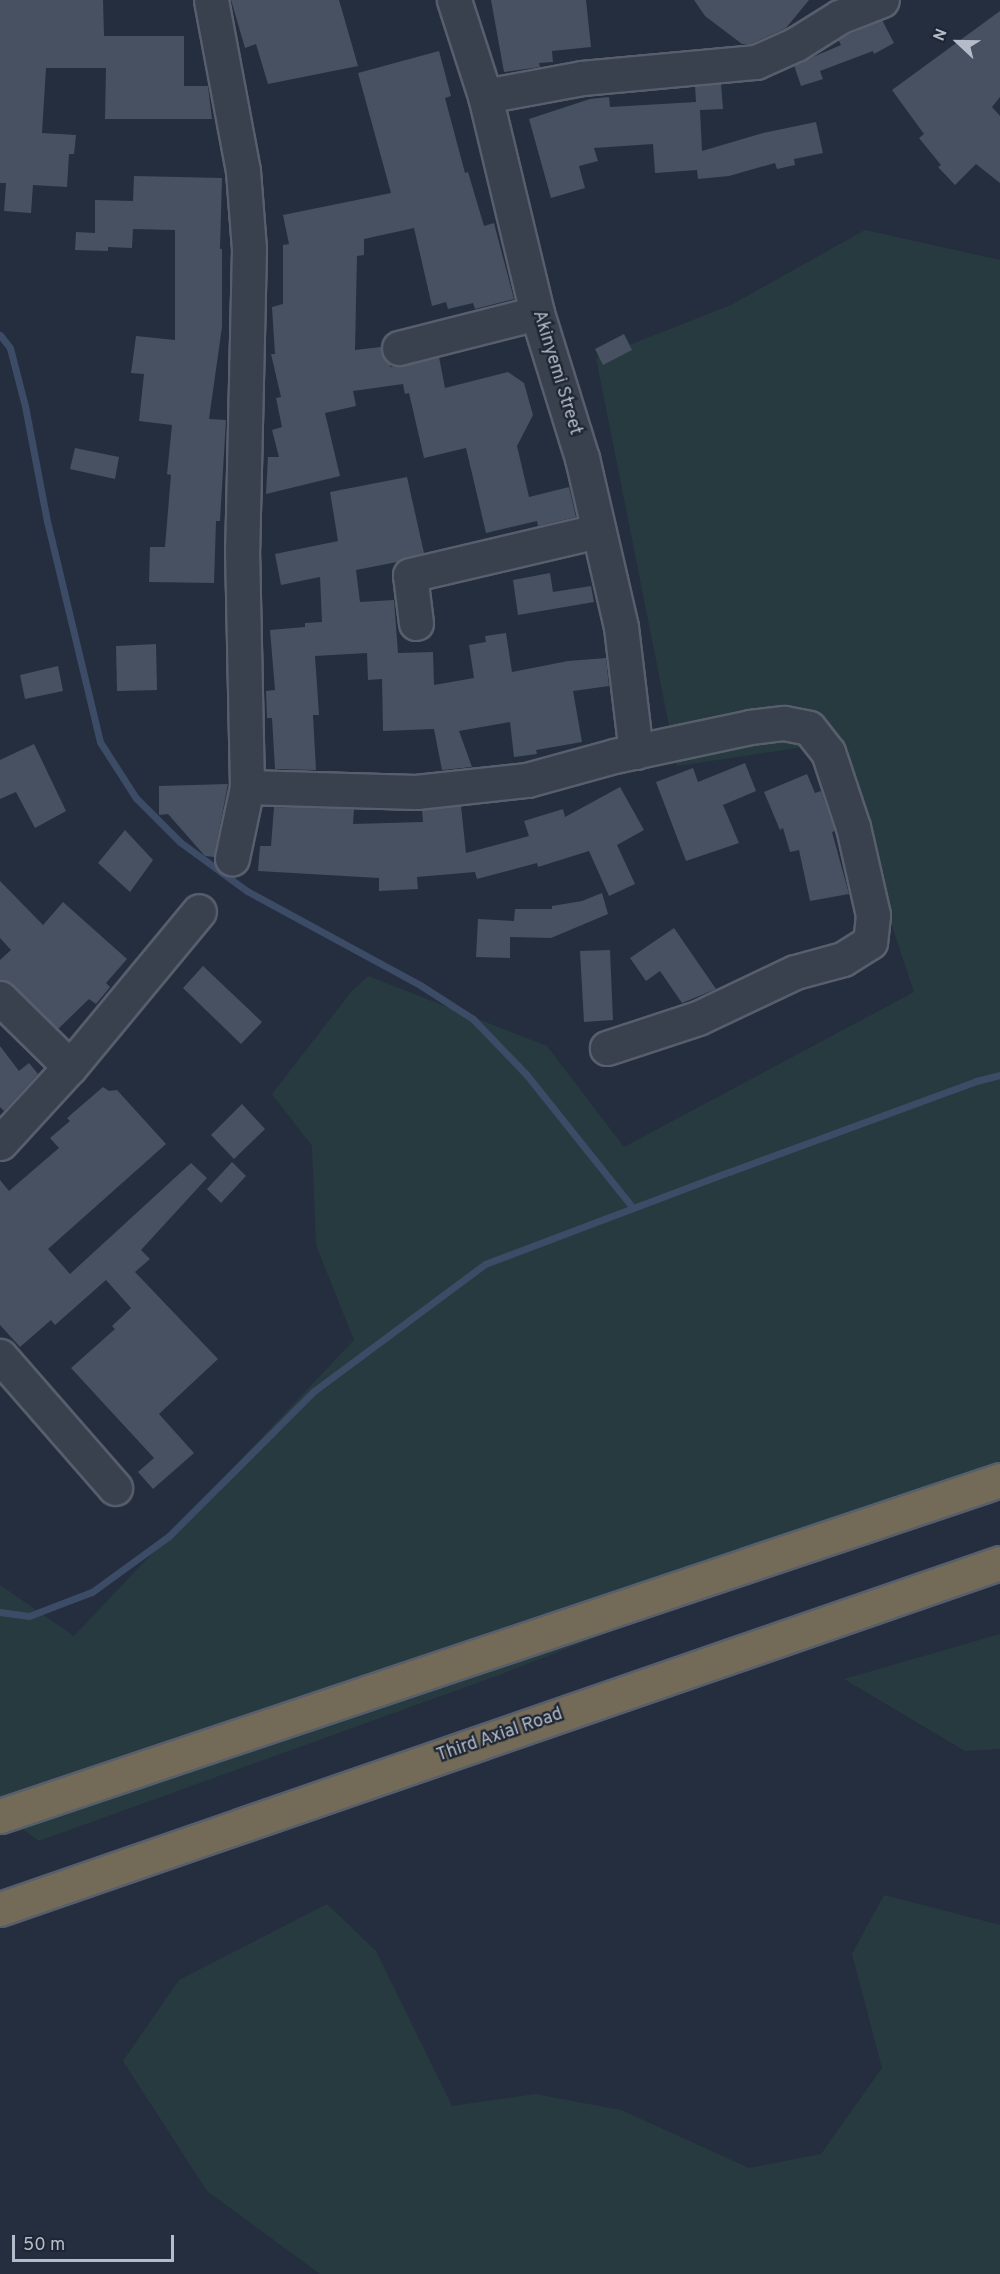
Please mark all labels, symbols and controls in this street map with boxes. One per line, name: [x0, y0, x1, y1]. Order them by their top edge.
north arrow: [928, 12, 988, 72]
text: N: [930, 26, 953, 44]
street label: Akinyemi Street: [527, 308, 585, 438]
street label: Third Axial Road: [434, 1704, 566, 1768]
scale bar: [15, 2223, 177, 2261]
text: 50 m: [23, 2234, 65, 2257]

